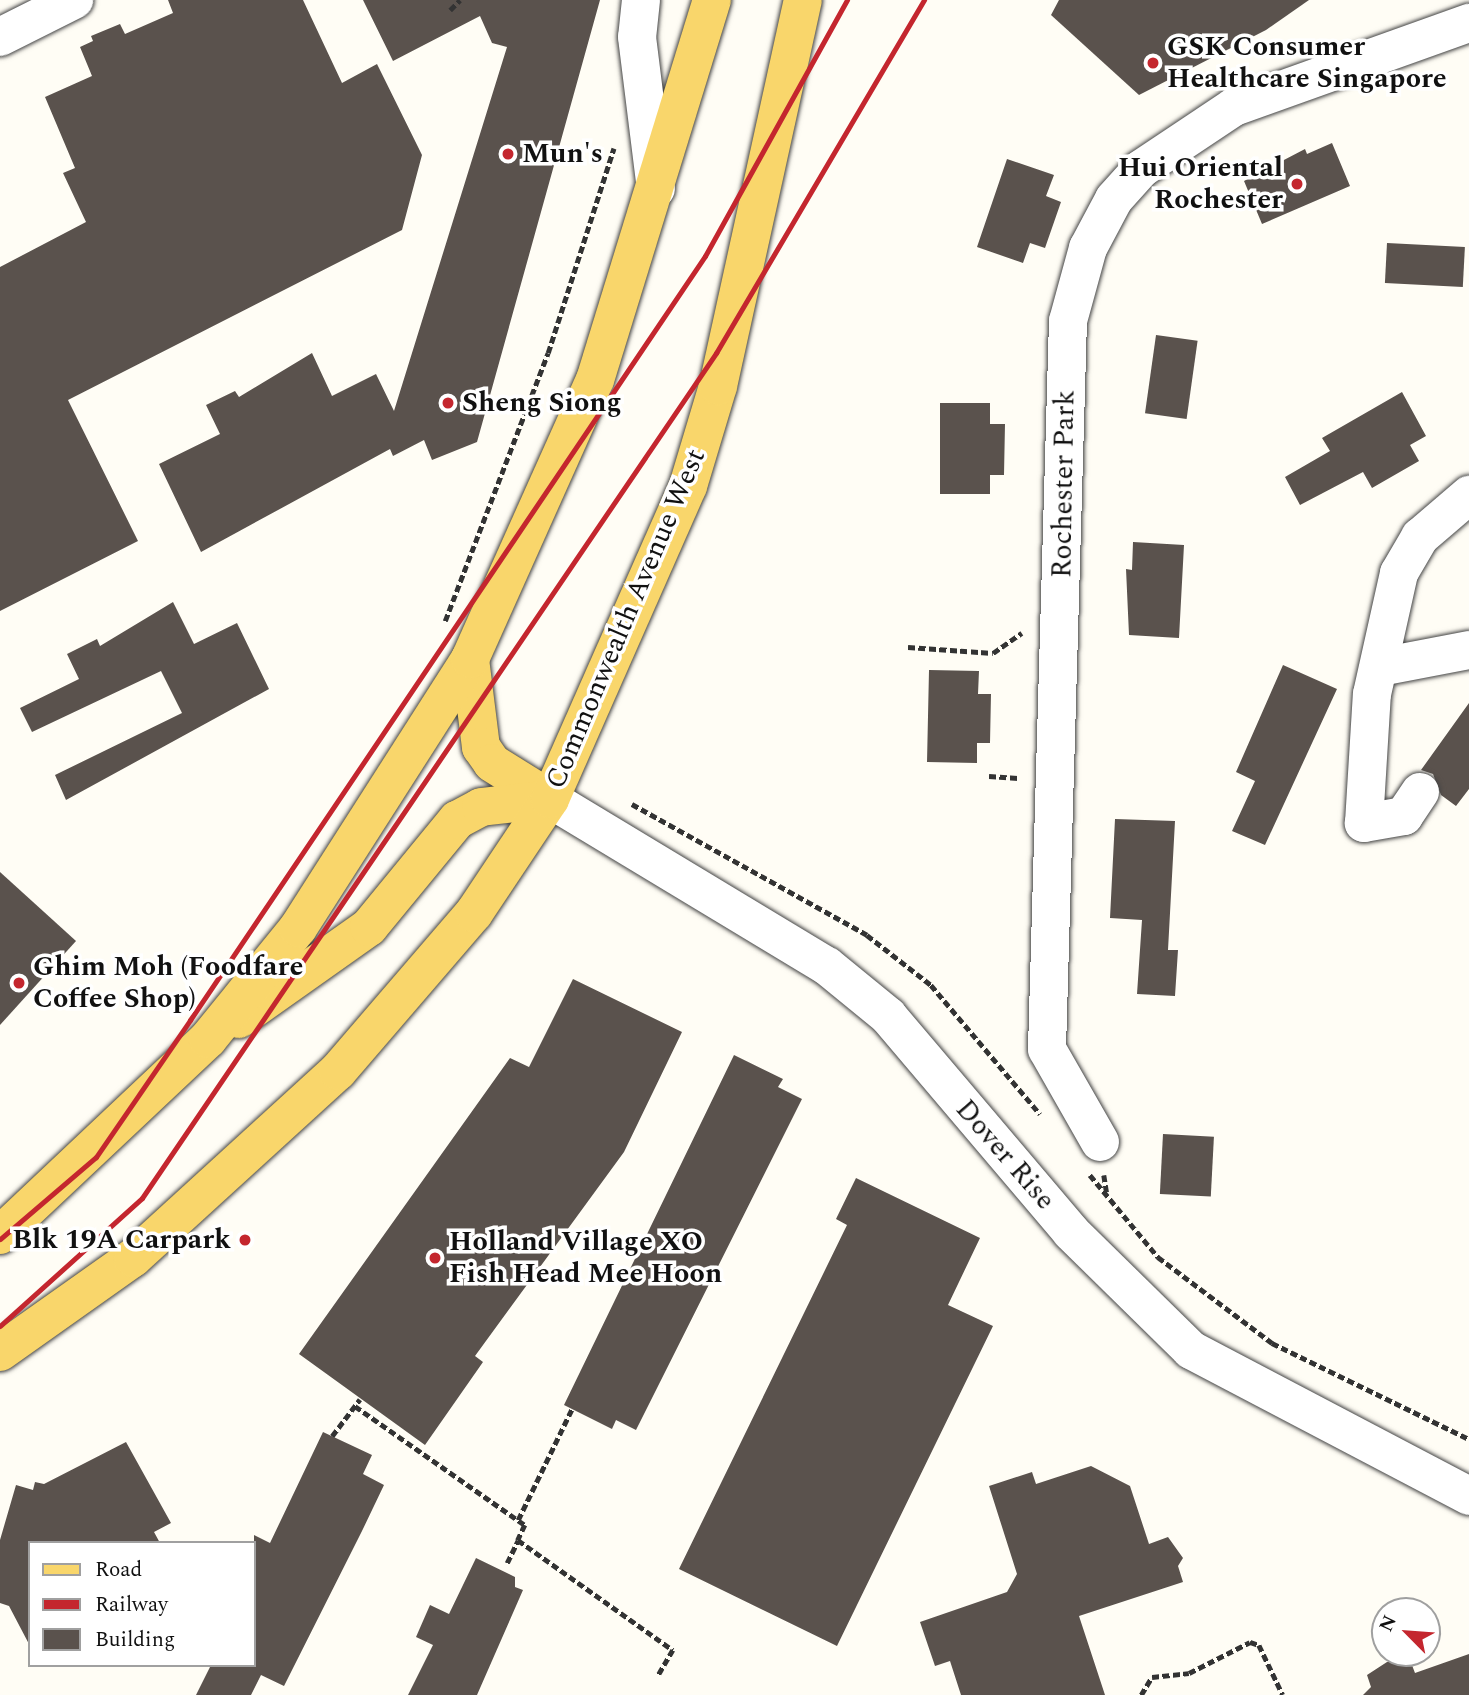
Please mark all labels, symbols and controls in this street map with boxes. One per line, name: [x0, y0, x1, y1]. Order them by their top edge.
place label: GSK Consumer Healthcare Singapore: [1167, 30, 1447, 96]
marker: GSK Consumer Healthcare Singapore: [1145, 55, 1161, 71]
place label: Mun's: [522, 137, 603, 171]
marker: Mun's: [500, 146, 516, 162]
place label: Hui Oriental Rochester: [1118, 151, 1283, 217]
marker: Hui Oriental Rochester: [1289, 176, 1305, 192]
place label: Sheng Siong: [462, 386, 622, 420]
street label: Rochester Park: [1046, 390, 1082, 578]
marker: Sheng Siong: [440, 395, 456, 411]
street label: Commonwealth Avenue West: [539, 444, 713, 794]
place label: Ghim Moh (Foodfare Coffee Shop): [33, 950, 303, 1016]
marker: Ghim Moh (Foodfare Coffee Shop): [11, 975, 27, 991]
street label: Dover Rise: [948, 1093, 1062, 1217]
place label: Blk 19A Carpark: [12, 1223, 231, 1257]
place label: Holland Village XO Fish Head Mee Hoon: [449, 1225, 722, 1291]
marker: Blk 19A Carpark: [237, 1232, 253, 1248]
marker: Holland Village XO Fish Head Mee Hoon: [427, 1250, 443, 1266]
legend: [28, 1541, 256, 1667]
text: Road: [95, 1554, 142, 1586]
text: Railway: [95, 1589, 168, 1621]
north arrow: [1371, 1597, 1441, 1667]
text: N: [1372, 1611, 1405, 1637]
text: Building: [95, 1624, 175, 1656]

